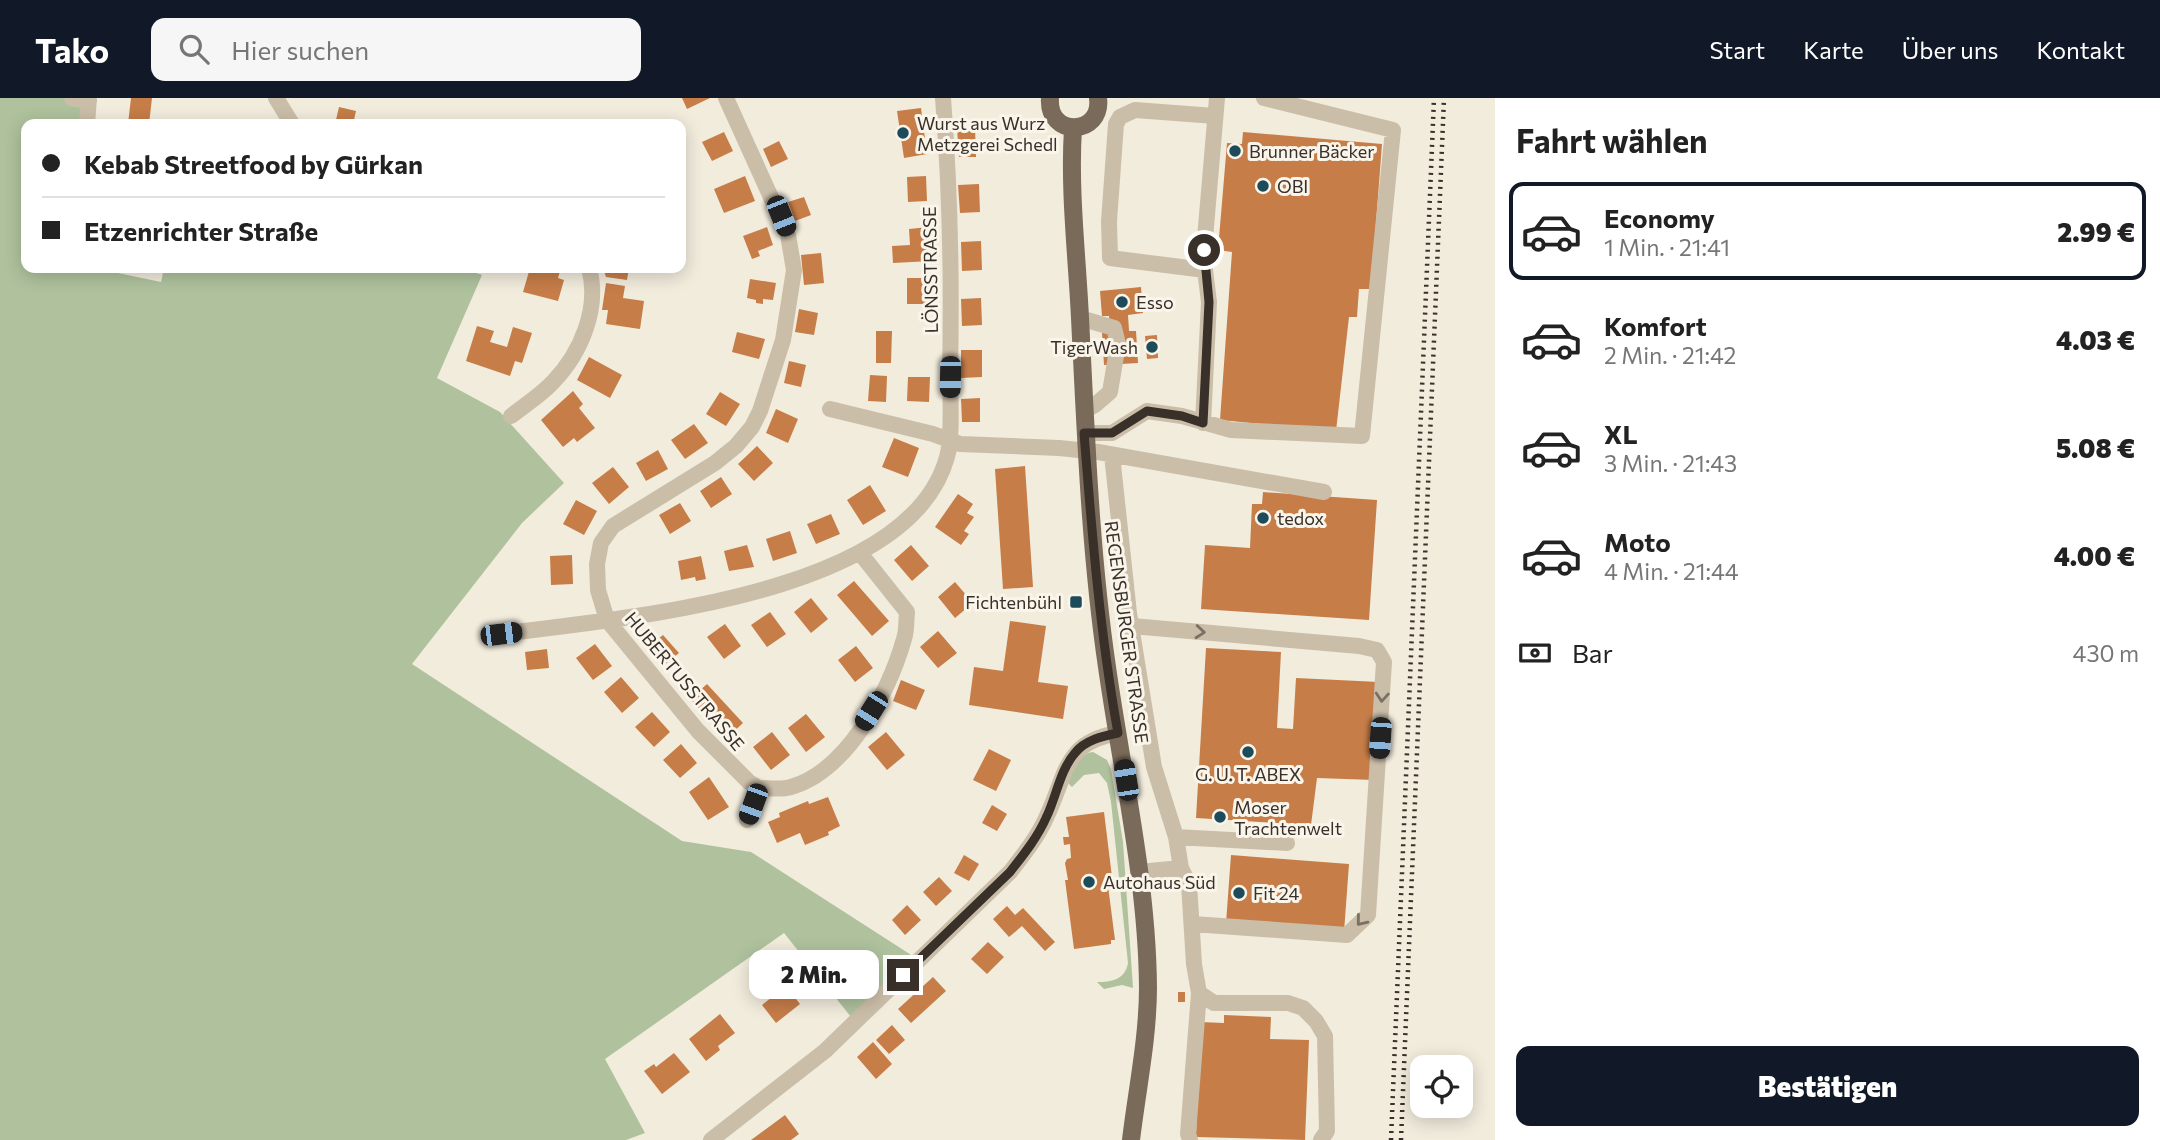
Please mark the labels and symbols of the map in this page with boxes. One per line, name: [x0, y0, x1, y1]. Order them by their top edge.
place label: Wurst aus Wurz Metzgerei Schedl: [917, 112, 1058, 155]
marker: Wurst aus Wurz Metzgerei Schedl: [895, 125, 911, 141]
place label: Brunner Bäcker: [1249, 140, 1375, 162]
marker: Brunner Bäcker: [1227, 143, 1243, 159]
place label: OBI: [1277, 175, 1308, 197]
marker: OBI: [1255, 178, 1271, 194]
car: [764, 193, 799, 239]
street label: LÖNSSTRASSE: [918, 206, 942, 334]
route start: [1188, 234, 1220, 266]
place label: Esso: [1136, 291, 1174, 313]
marker: Esso: [1114, 294, 1130, 310]
place label: TigerWash: [1050, 336, 1138, 358]
marker: TigerWash: [1144, 339, 1160, 355]
car: [940, 356, 961, 398]
place label: tedox: [1277, 507, 1324, 529]
marker: tedox: [1255, 510, 1271, 526]
street label: REGENSBURGER STRASSE: [1100, 519, 1154, 745]
place label: Fichtenbühl: [965, 591, 1062, 613]
marker: Fichtenbühl: [1068, 594, 1084, 610]
street label: HUBERTUSSTRASSE: [621, 607, 749, 755]
car: [479, 621, 524, 647]
one-way arrow: [1195, 624, 1206, 639]
car: [851, 688, 892, 734]
one-way arrow: [1375, 692, 1390, 703]
car: [1369, 716, 1392, 760]
marker: G. U. T. ABEX: [1240, 744, 1256, 760]
car: [1113, 758, 1140, 802]
place label: G. U. T. ABEX: [1195, 763, 1301, 785]
car: [736, 781, 771, 827]
place label: Moser Trachtenwelt: [1234, 796, 1342, 839]
marker: Moser Trachtenwelt: [1212, 809, 1228, 825]
place label: Autohaus Süd: [1103, 871, 1216, 893]
marker: Autohaus Süd: [1081, 874, 1097, 890]
place label: Fit 24: [1253, 882, 1299, 904]
marker: Fit 24: [1231, 885, 1247, 901]
one-way arrow: [1357, 914, 1370, 926]
callout: 2 Min.: [749, 950, 878, 1000]
route end: [887, 959, 919, 991]

